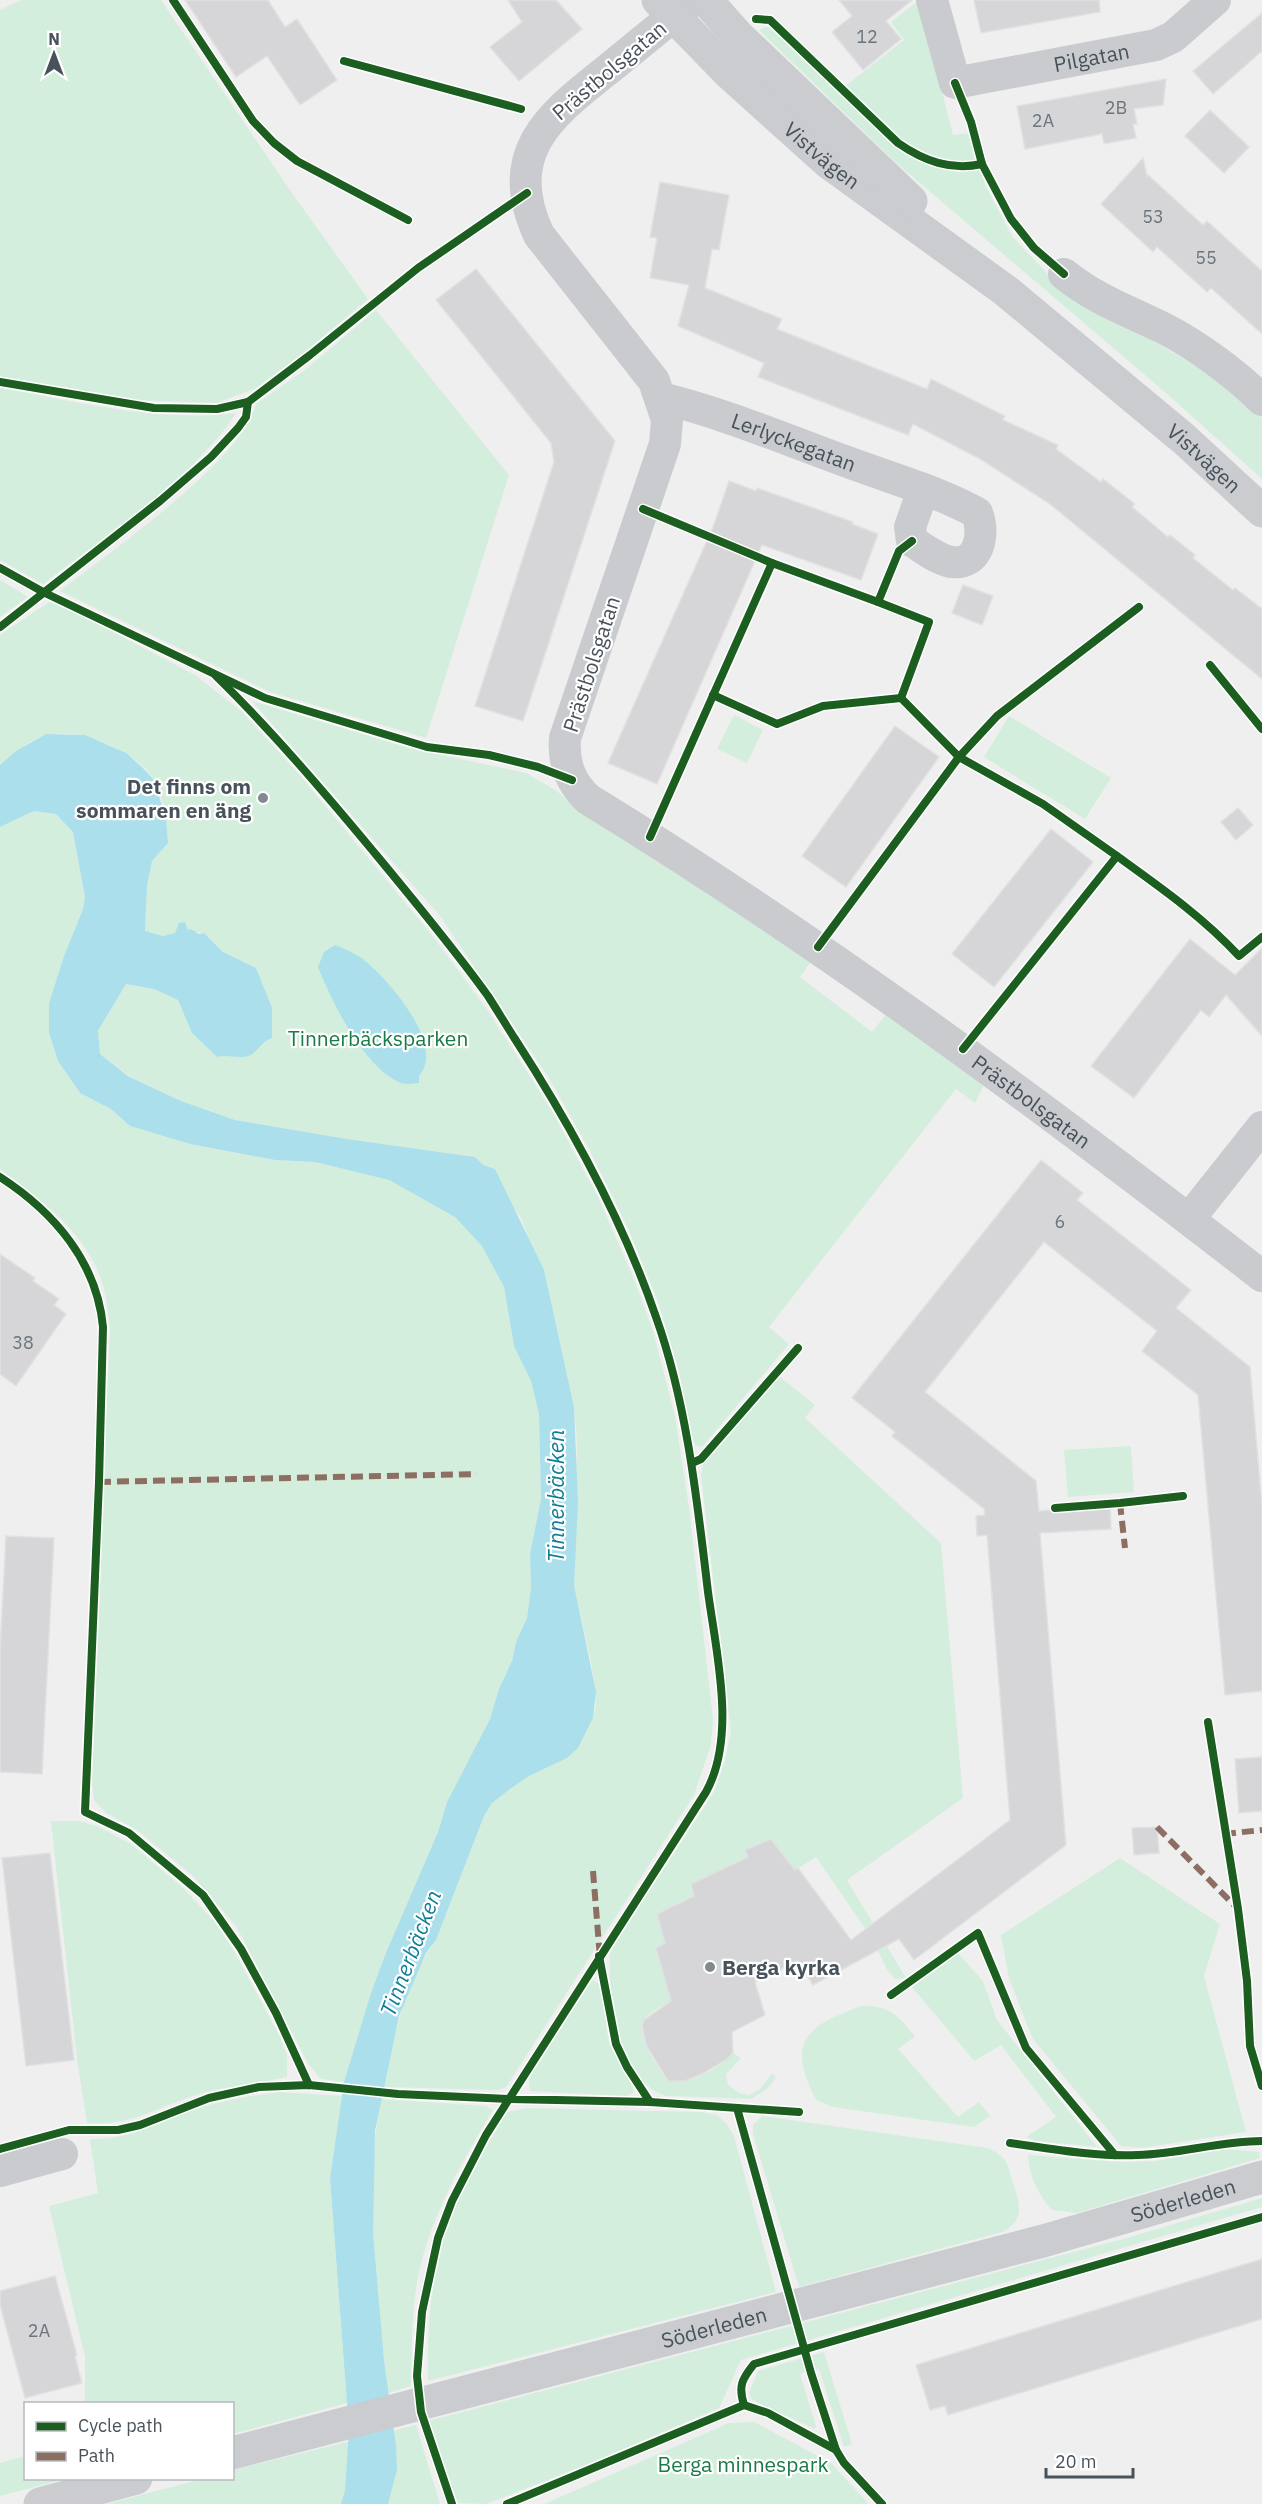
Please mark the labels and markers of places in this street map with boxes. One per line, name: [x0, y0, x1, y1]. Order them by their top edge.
place label: Det finns om sommaren en äng: [76, 772, 251, 824]
marker: Det finns om sommaren en äng: [256, 791, 270, 805]
place label: Berga kyrka: [722, 1953, 840, 1981]
marker: Berga kyrka: [703, 1960, 717, 1974]

